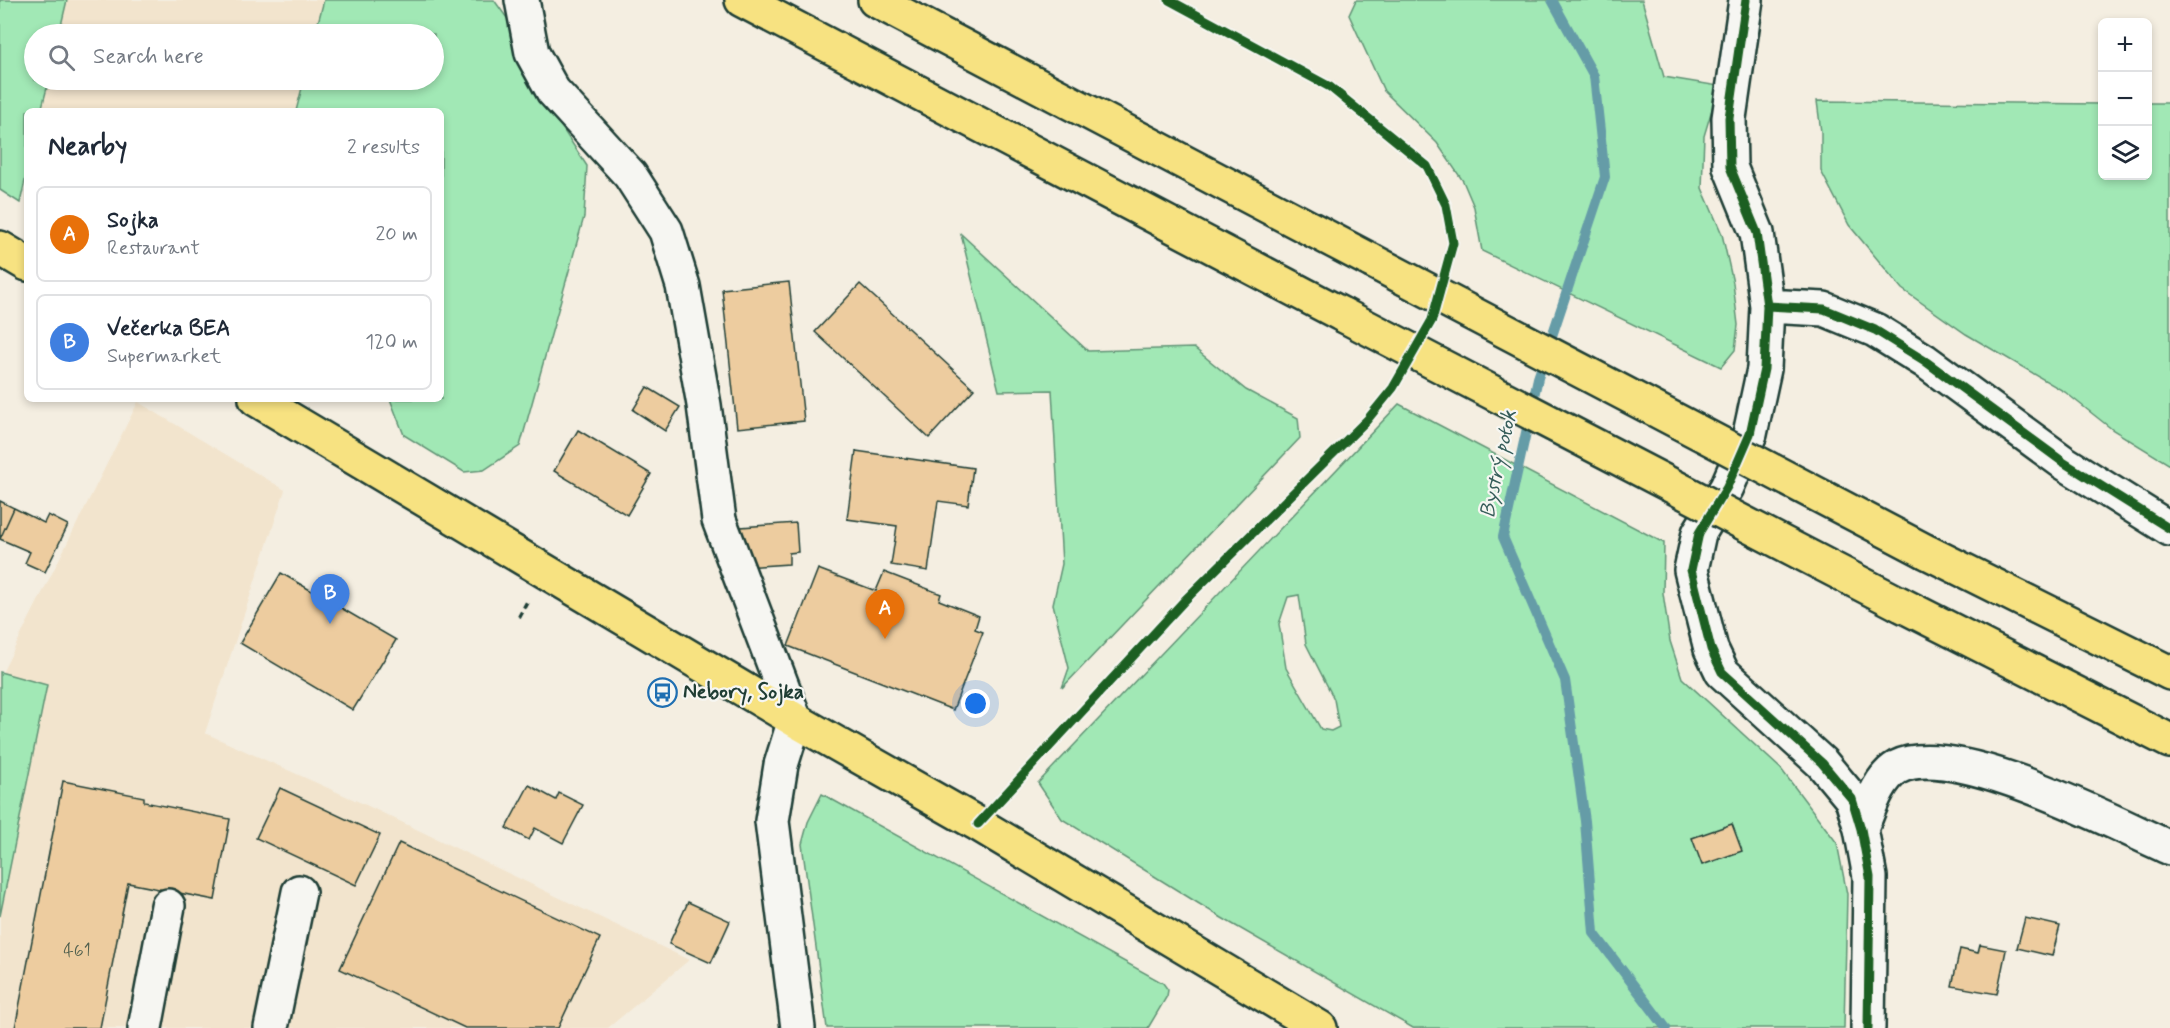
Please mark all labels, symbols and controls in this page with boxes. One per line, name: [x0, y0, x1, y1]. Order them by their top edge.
map controls: [2098, 18, 2152, 180]
button: +: [2098, 18, 2152, 72]
search box: [24, 24, 444, 90]
icon: search: [45, 41, 78, 74]
text: Search here: [93, 43, 204, 71]
button: −: [2098, 72, 2152, 126]
button: layers: [2098, 126, 2152, 180]
text: Nearby: [48, 130, 127, 164]
text: 2 results: [347, 134, 420, 161]
text: Sojka: [107, 207, 159, 235]
text: A: [63, 221, 76, 248]
text: 20 m: [375, 221, 418, 248]
text: Restaurant: [107, 235, 200, 262]
text: Večerka BEA: [107, 315, 231, 343]
text: B: [63, 329, 76, 356]
text: 120 m: [365, 329, 418, 356]
text: Supermarket: [107, 343, 221, 370]
water label: Bystrý potok: [1474, 407, 1524, 521]
pin: B: [310, 574, 350, 624]
pin: A: [866, 590, 904, 639]
bus stop icon: Nebory, Sojka: [646, 676, 678, 708]
place label: Nebory, Sojka: [683, 678, 804, 706]
your location: [961, 689, 990, 718]
house number: 461: [63, 939, 91, 963]

